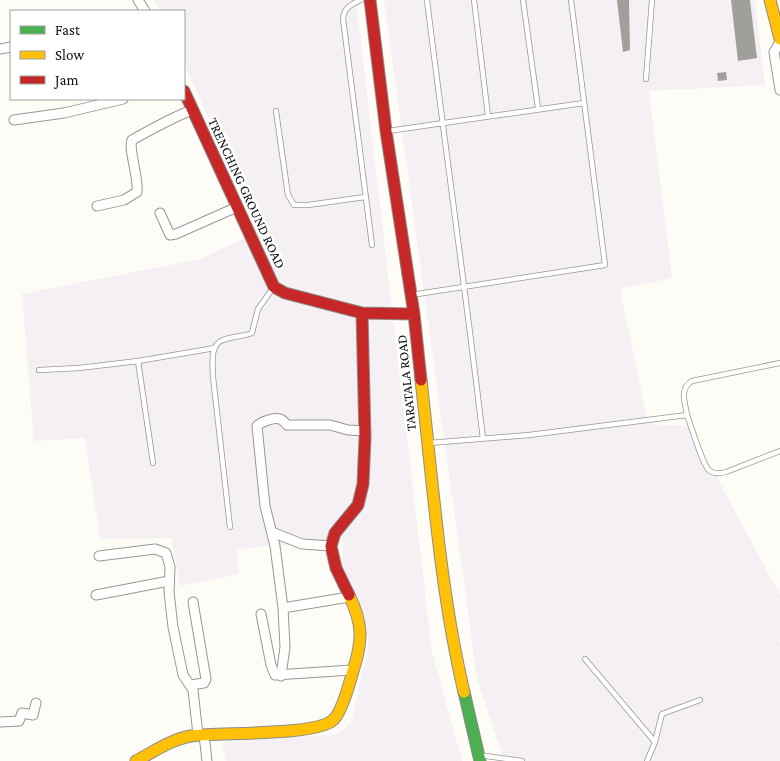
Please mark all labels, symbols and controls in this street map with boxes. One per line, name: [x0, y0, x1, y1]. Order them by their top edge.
legend: [10, 10, 185, 100]
text: Fast: [55, 22, 81, 38]
text: Slow: [55, 47, 85, 63]
text: Jam: [53, 72, 78, 89]
street label: TRENCHING GROUND ROAD: [205, 115, 289, 271]
street label: TARATALA ROAD: [393, 334, 419, 432]

